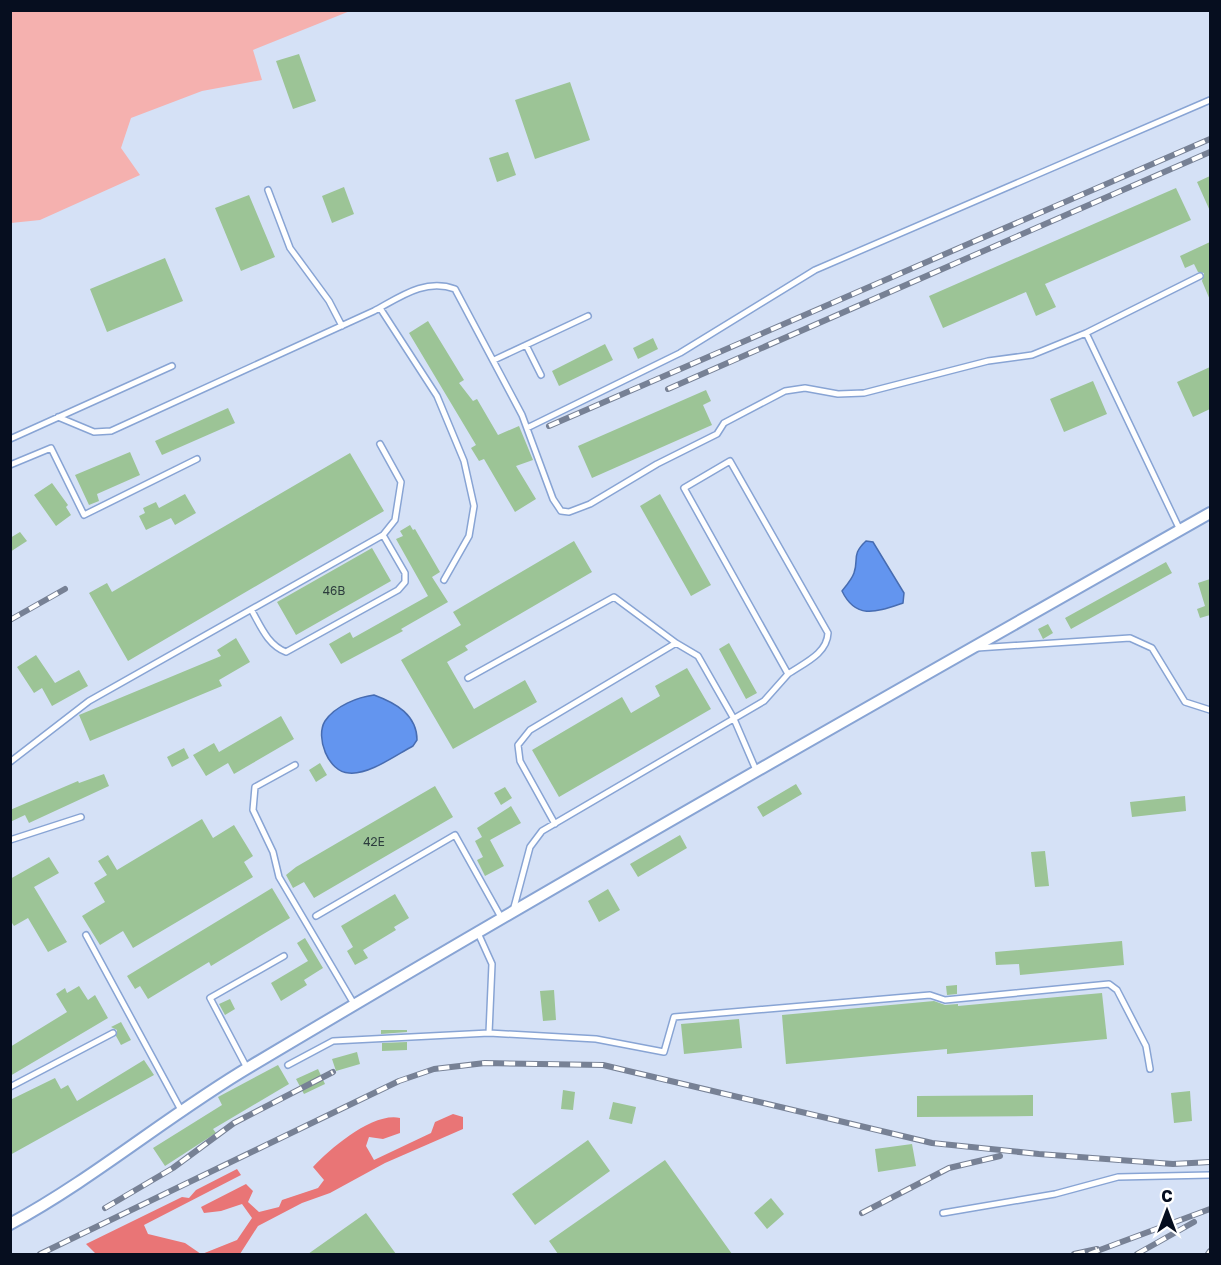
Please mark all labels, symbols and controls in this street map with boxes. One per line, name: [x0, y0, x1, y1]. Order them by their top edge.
house number: 46В: [323, 583, 345, 598]
house number: 42Е: [363, 834, 385, 849]
north arrow: [1137, 1181, 1197, 1241]
text: С: [1161, 1186, 1173, 1206]

